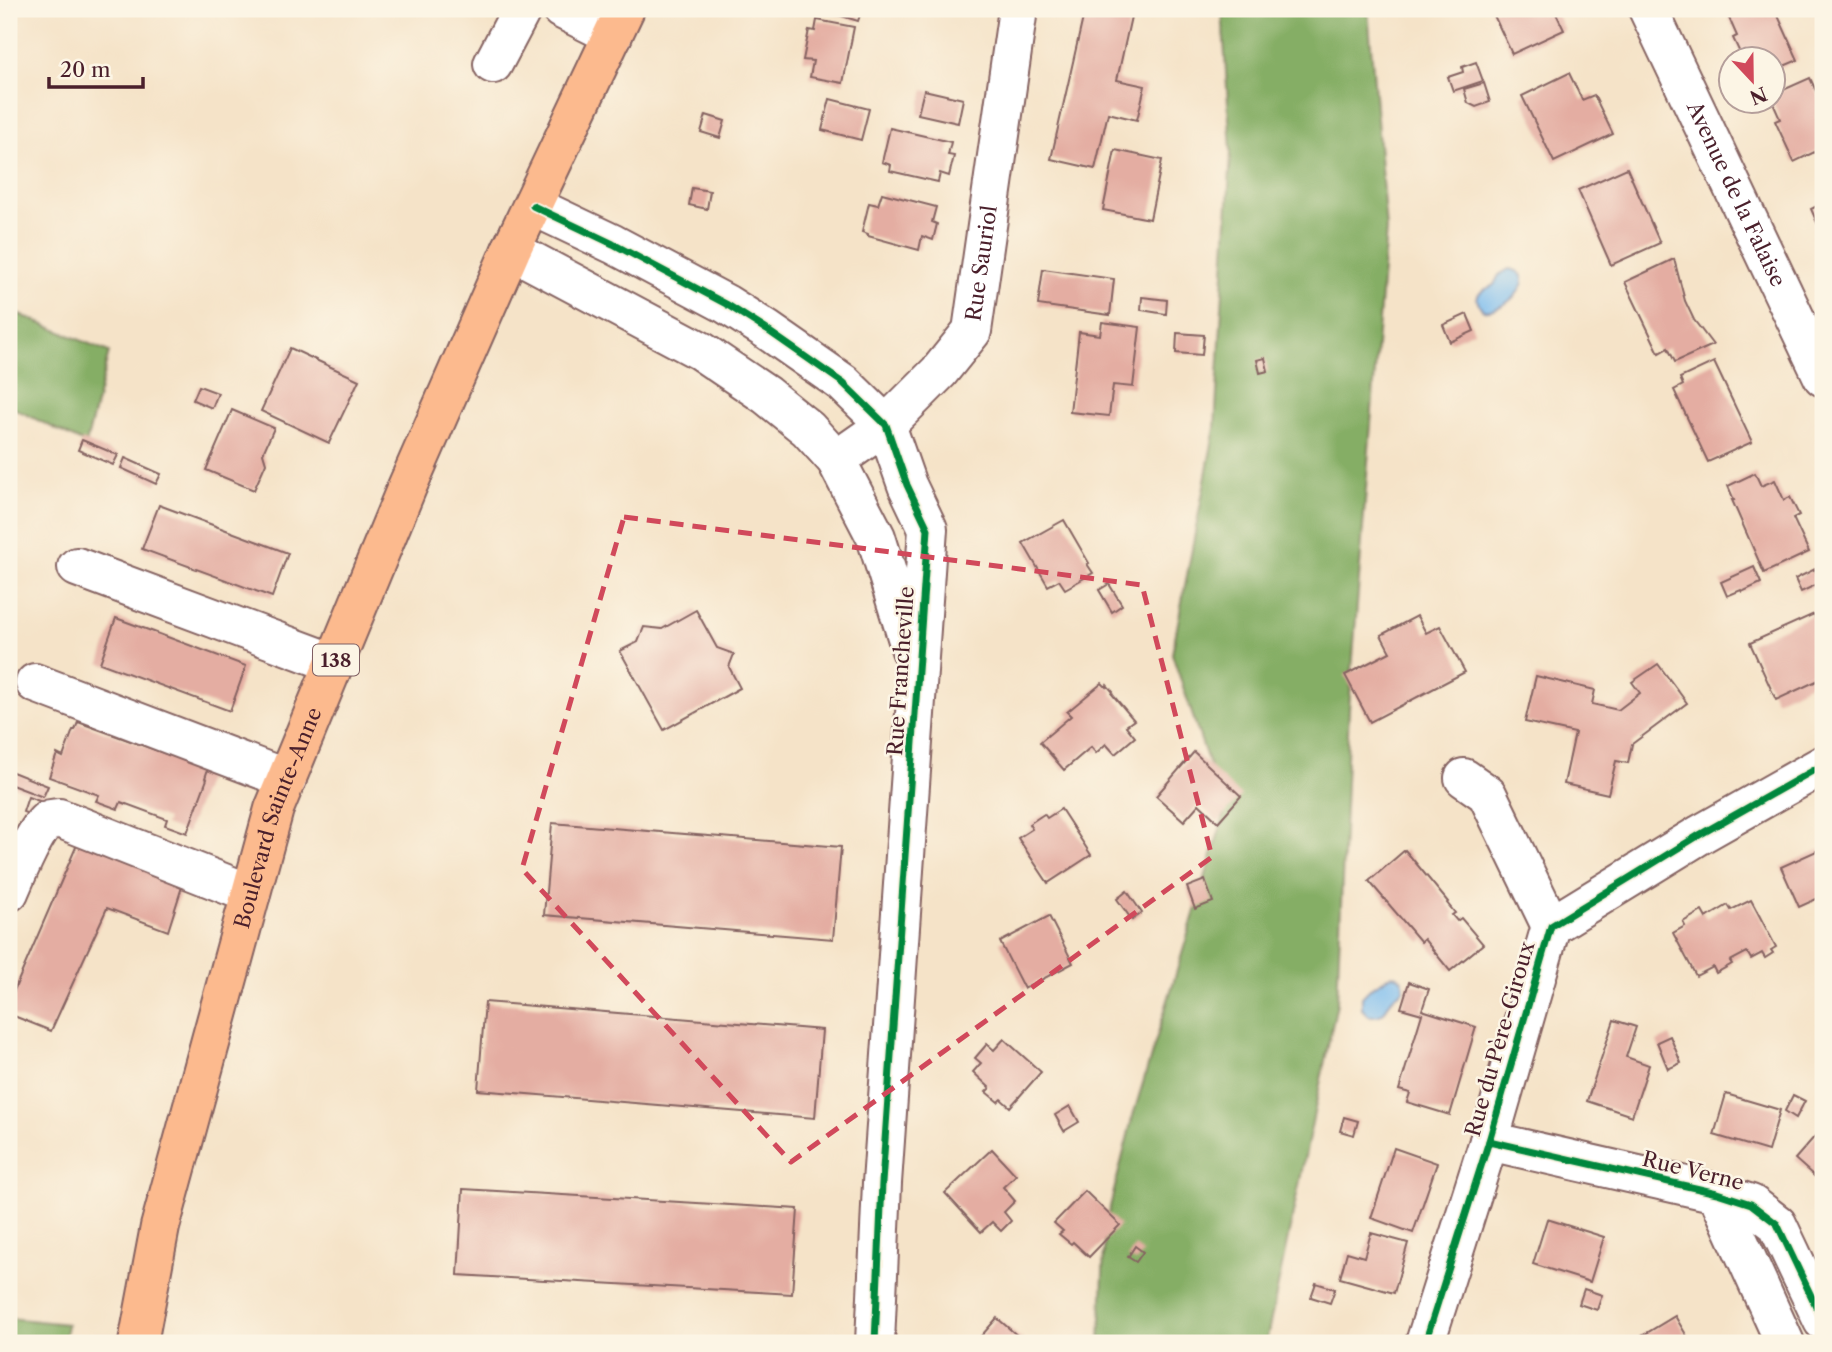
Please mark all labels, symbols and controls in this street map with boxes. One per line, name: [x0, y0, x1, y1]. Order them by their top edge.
scale bar: [49, 46, 144, 90]
north arrow: [1716, 46, 1786, 116]
text: 20 m: [60, 57, 111, 82]
text: N: [1746, 82, 1770, 109]
street label: Avenue de la Falaise: [1681, 97, 1791, 290]
street label: Rue Sauriol: [961, 204, 1002, 323]
street label: Rue Francheville: [882, 585, 919, 756]
road number: 138: [313, 645, 359, 676]
street label: Boulevard Sainte-Anne: [229, 704, 327, 931]
street label: Rue du Père-Giroux: [1460, 938, 1540, 1139]
street label: Rue Verne: [1640, 1146, 1746, 1195]

